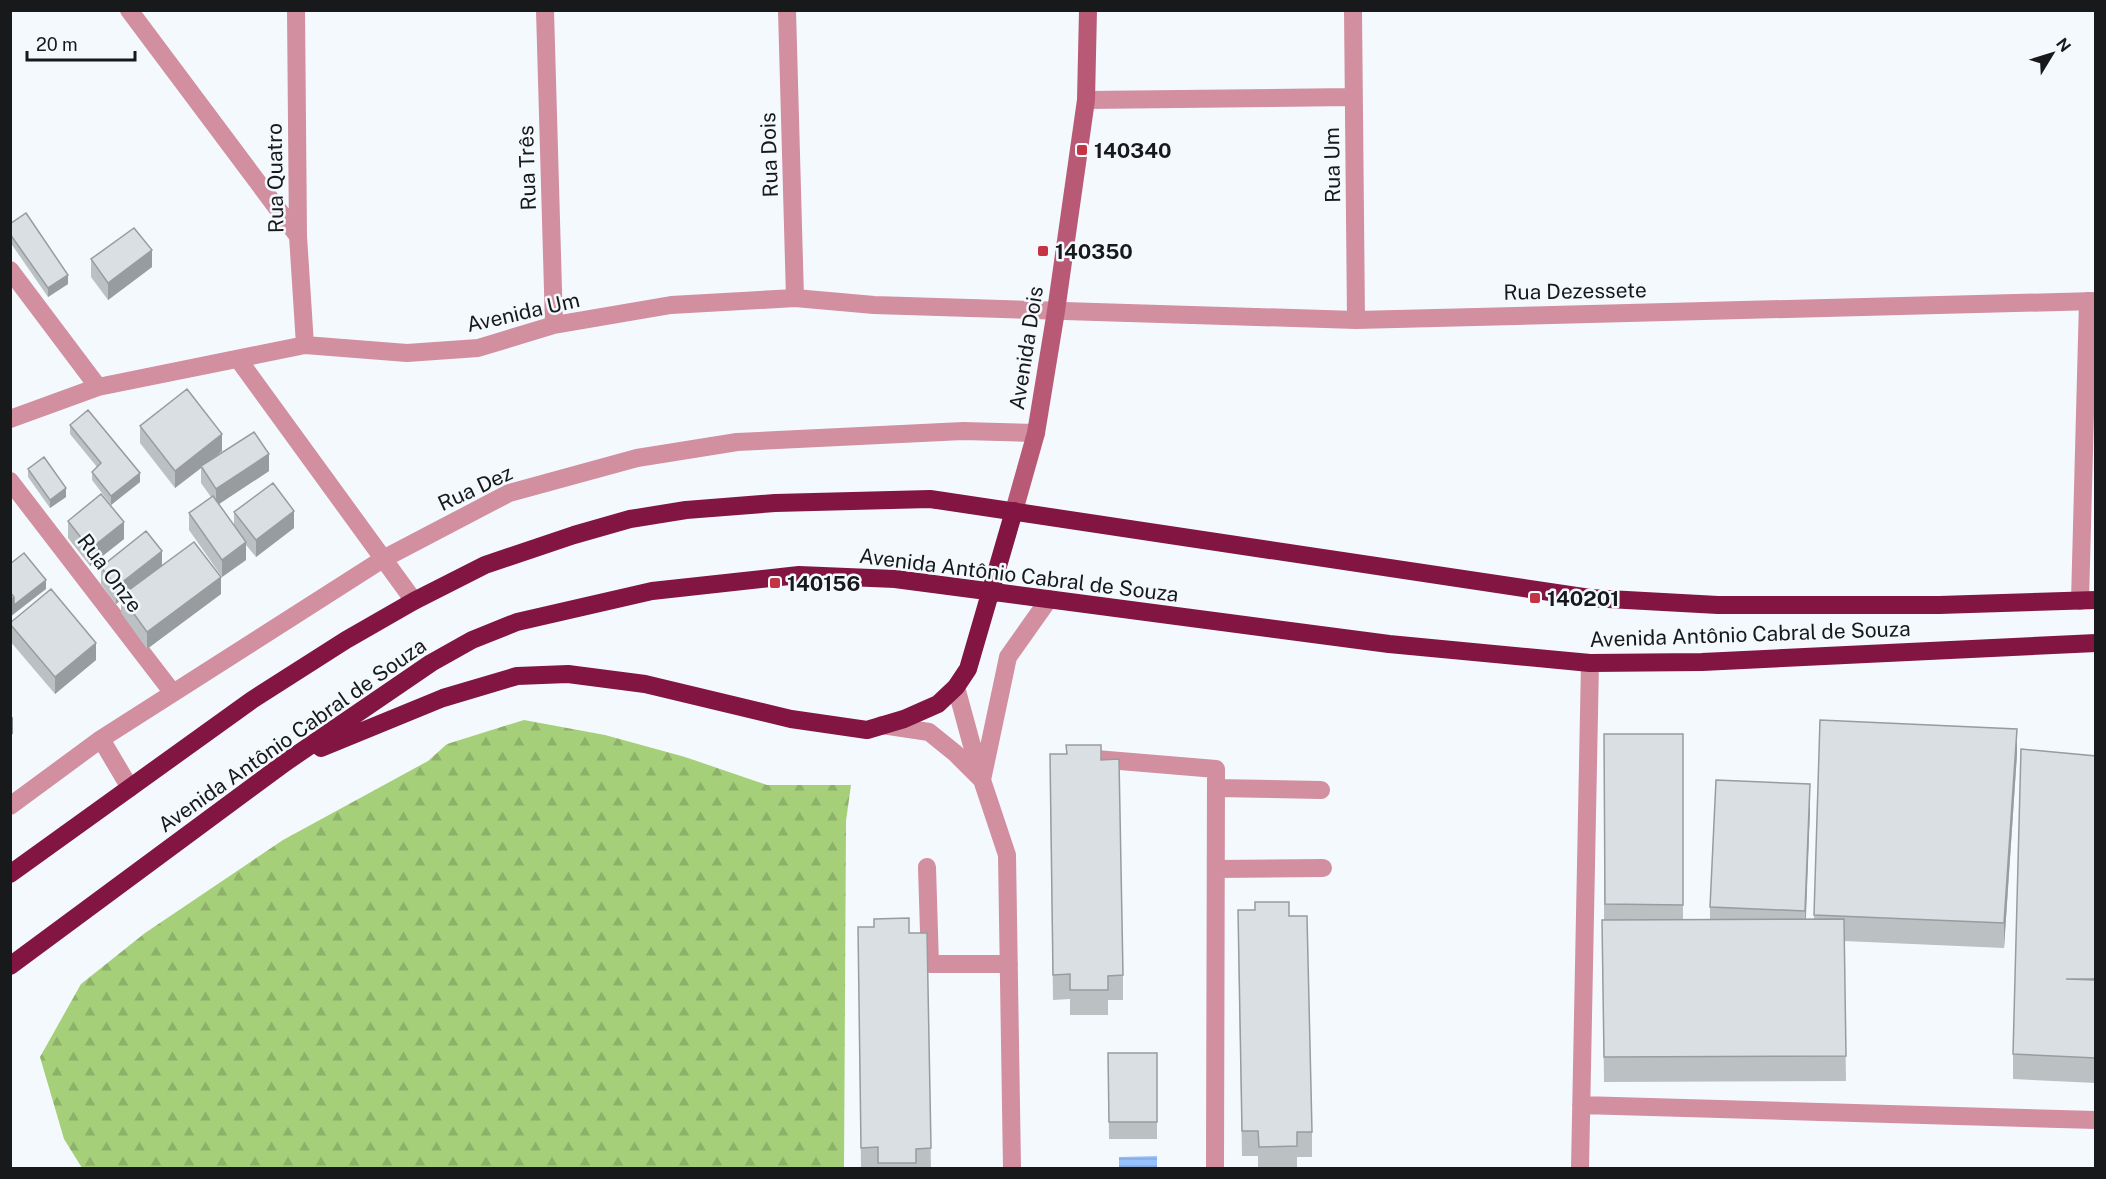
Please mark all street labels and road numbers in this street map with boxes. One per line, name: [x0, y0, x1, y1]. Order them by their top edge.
street label: Rua Dois: [755, 112, 783, 198]
street label: Rua Quatro: [262, 123, 288, 233]
street label: Rua Três: [513, 125, 541, 211]
street label: Rua Um: [1319, 127, 1345, 203]
street label: Rua Dezessete: [1503, 277, 1647, 305]
street label: Avenida Dois: [1004, 284, 1048, 412]
street label: Avenida Um: [464, 287, 582, 337]
street label: Rua Dez: [434, 460, 516, 516]
street label: Rua Onze: [72, 529, 148, 617]
street label: Avenida Antônio Cabral de Souza: [858, 543, 1180, 607]
street label: Avenida Antônio Cabral de Souza: [1589, 616, 1911, 652]
street label: Avenida Antônio Cabral de Souza: [153, 633, 431, 837]

